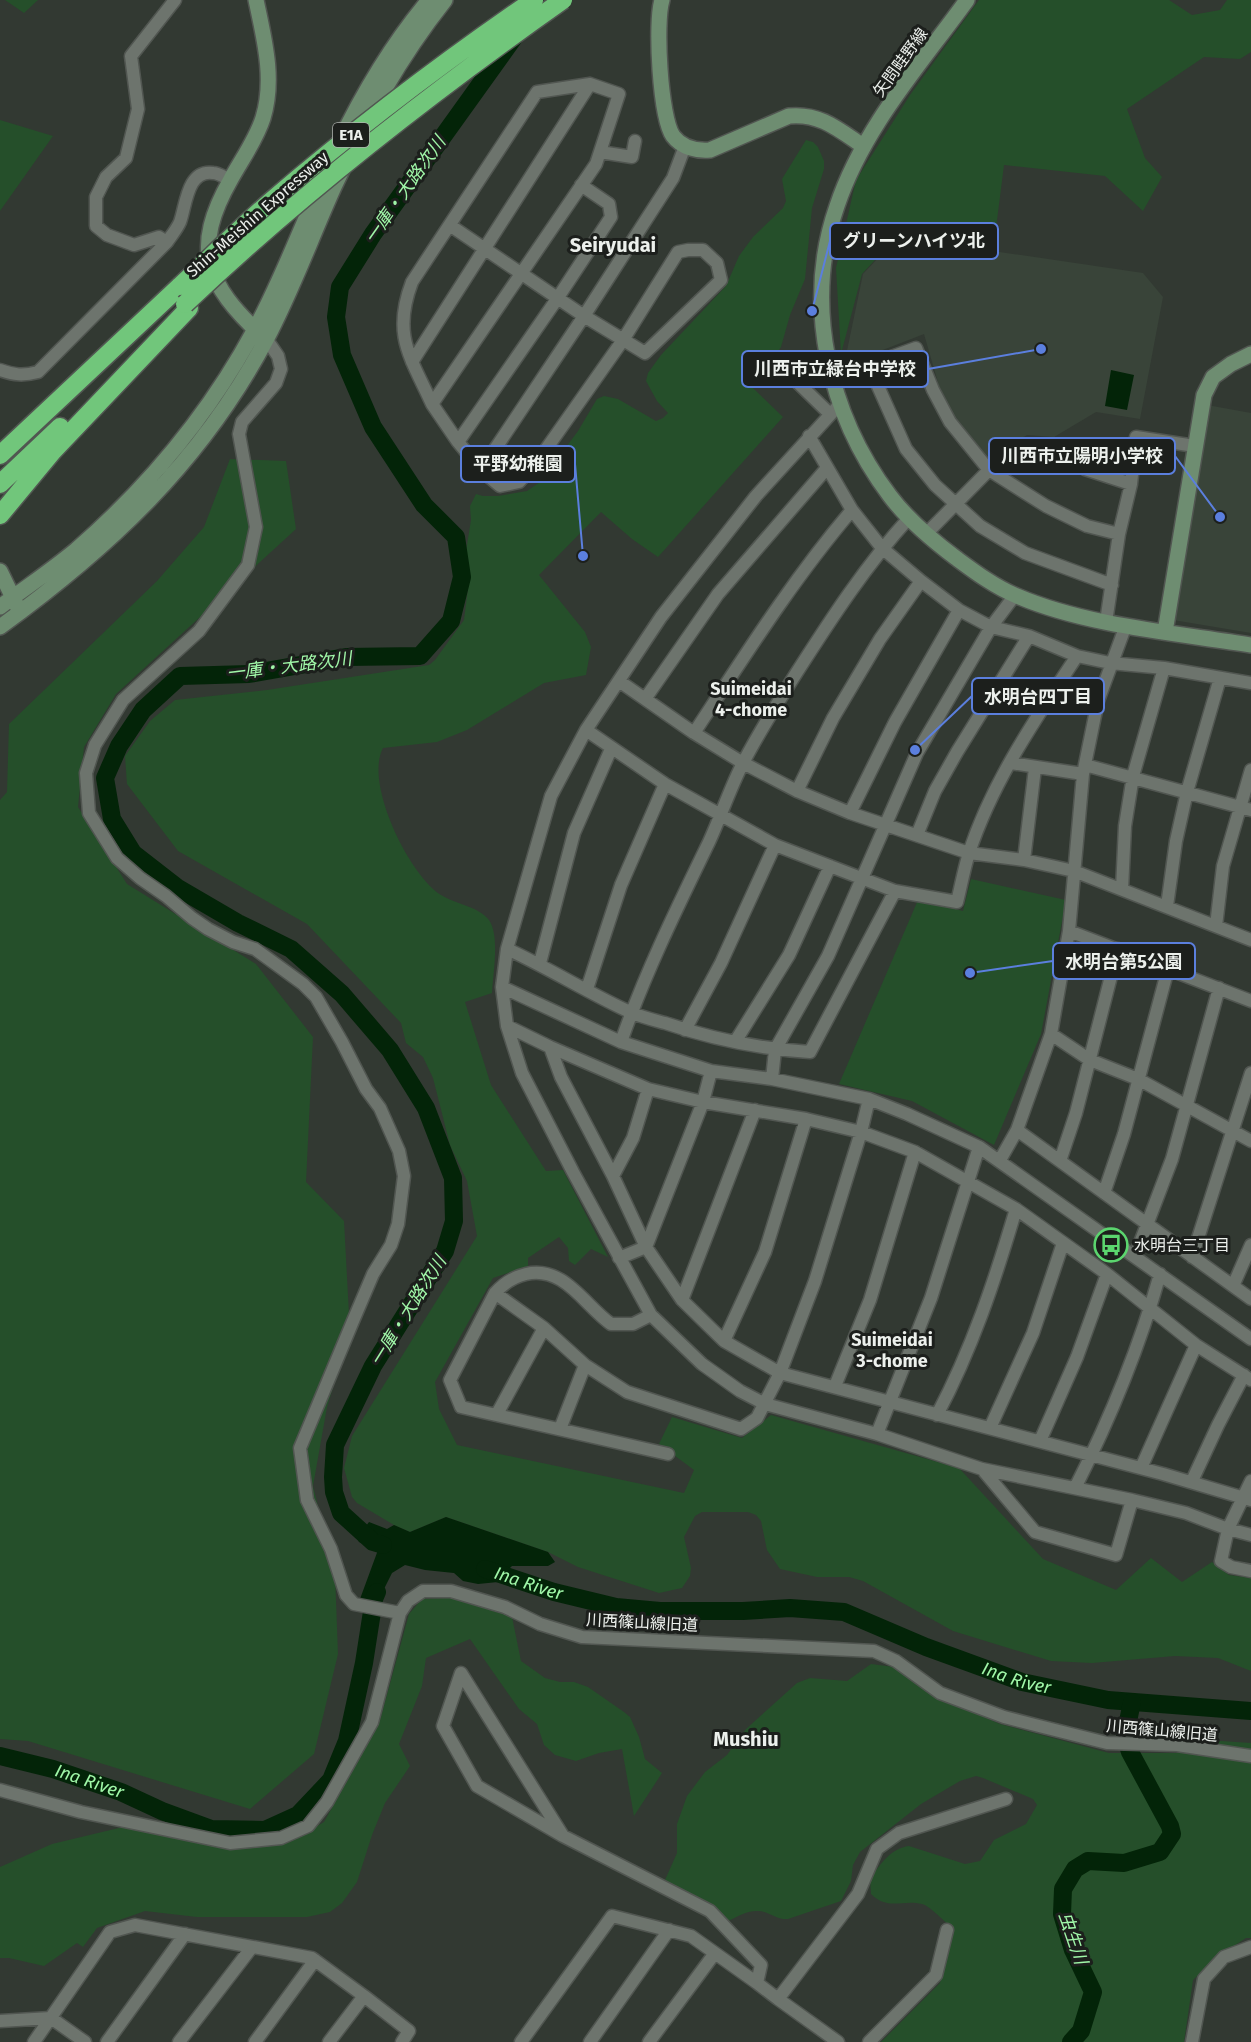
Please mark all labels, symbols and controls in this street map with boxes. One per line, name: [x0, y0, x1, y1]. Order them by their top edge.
street label: 矢問畦野線: [869, 24, 932, 100]
road number: E1A: [333, 123, 369, 147]
water label: 一庫・大路次川: [360, 130, 451, 248]
street label: Shin-Meishin Expressway: [183, 148, 332, 281]
callout: グリーンハイツ北: [830, 223, 998, 259]
text: グリーンハイツ北: [843, 230, 985, 252]
district label: Seiryudai: [570, 233, 656, 257]
callout: 川西市立緑台中学校: [742, 351, 928, 387]
text: 川西市立緑台中学校: [754, 358, 916, 380]
callout: 川西市立陽明小学校: [989, 438, 1175, 474]
text: 川西市立陽明小学校: [1001, 445, 1163, 467]
callout: 平野幼稚園: [461, 446, 575, 482]
text: 平野幼稚園: [473, 453, 563, 475]
water label: 一庫・大路次川: [225, 647, 355, 685]
district label: Suimeidai 4-chome: [710, 678, 792, 721]
callout: 水明台四丁目: [972, 678, 1104, 714]
text: 水明台四丁目: [984, 686, 1092, 708]
callout: 水明台第5公園: [1053, 943, 1195, 979]
text: 水明台第5公園: [1065, 951, 1183, 973]
bus stop icon: 水明台三丁目: [1093, 1227, 1129, 1263]
place label: 水明台三丁目: [1134, 1236, 1230, 1255]
water label: 一庫・大路次川: [365, 1250, 452, 1370]
district label: Suimeidai 3-chome: [851, 1329, 933, 1372]
water label: Ina River: [491, 1562, 566, 1605]
street label: 川西篠山線旧道: [586, 1610, 698, 1635]
water label: Ina River: [979, 1657, 1054, 1699]
street label: 川西篠山線旧道: [1105, 1716, 1219, 1745]
district label: Mushiu: [713, 1727, 779, 1751]
water label: Ina River: [52, 1759, 128, 1804]
water label: 虫生川: [1054, 1909, 1093, 1969]

